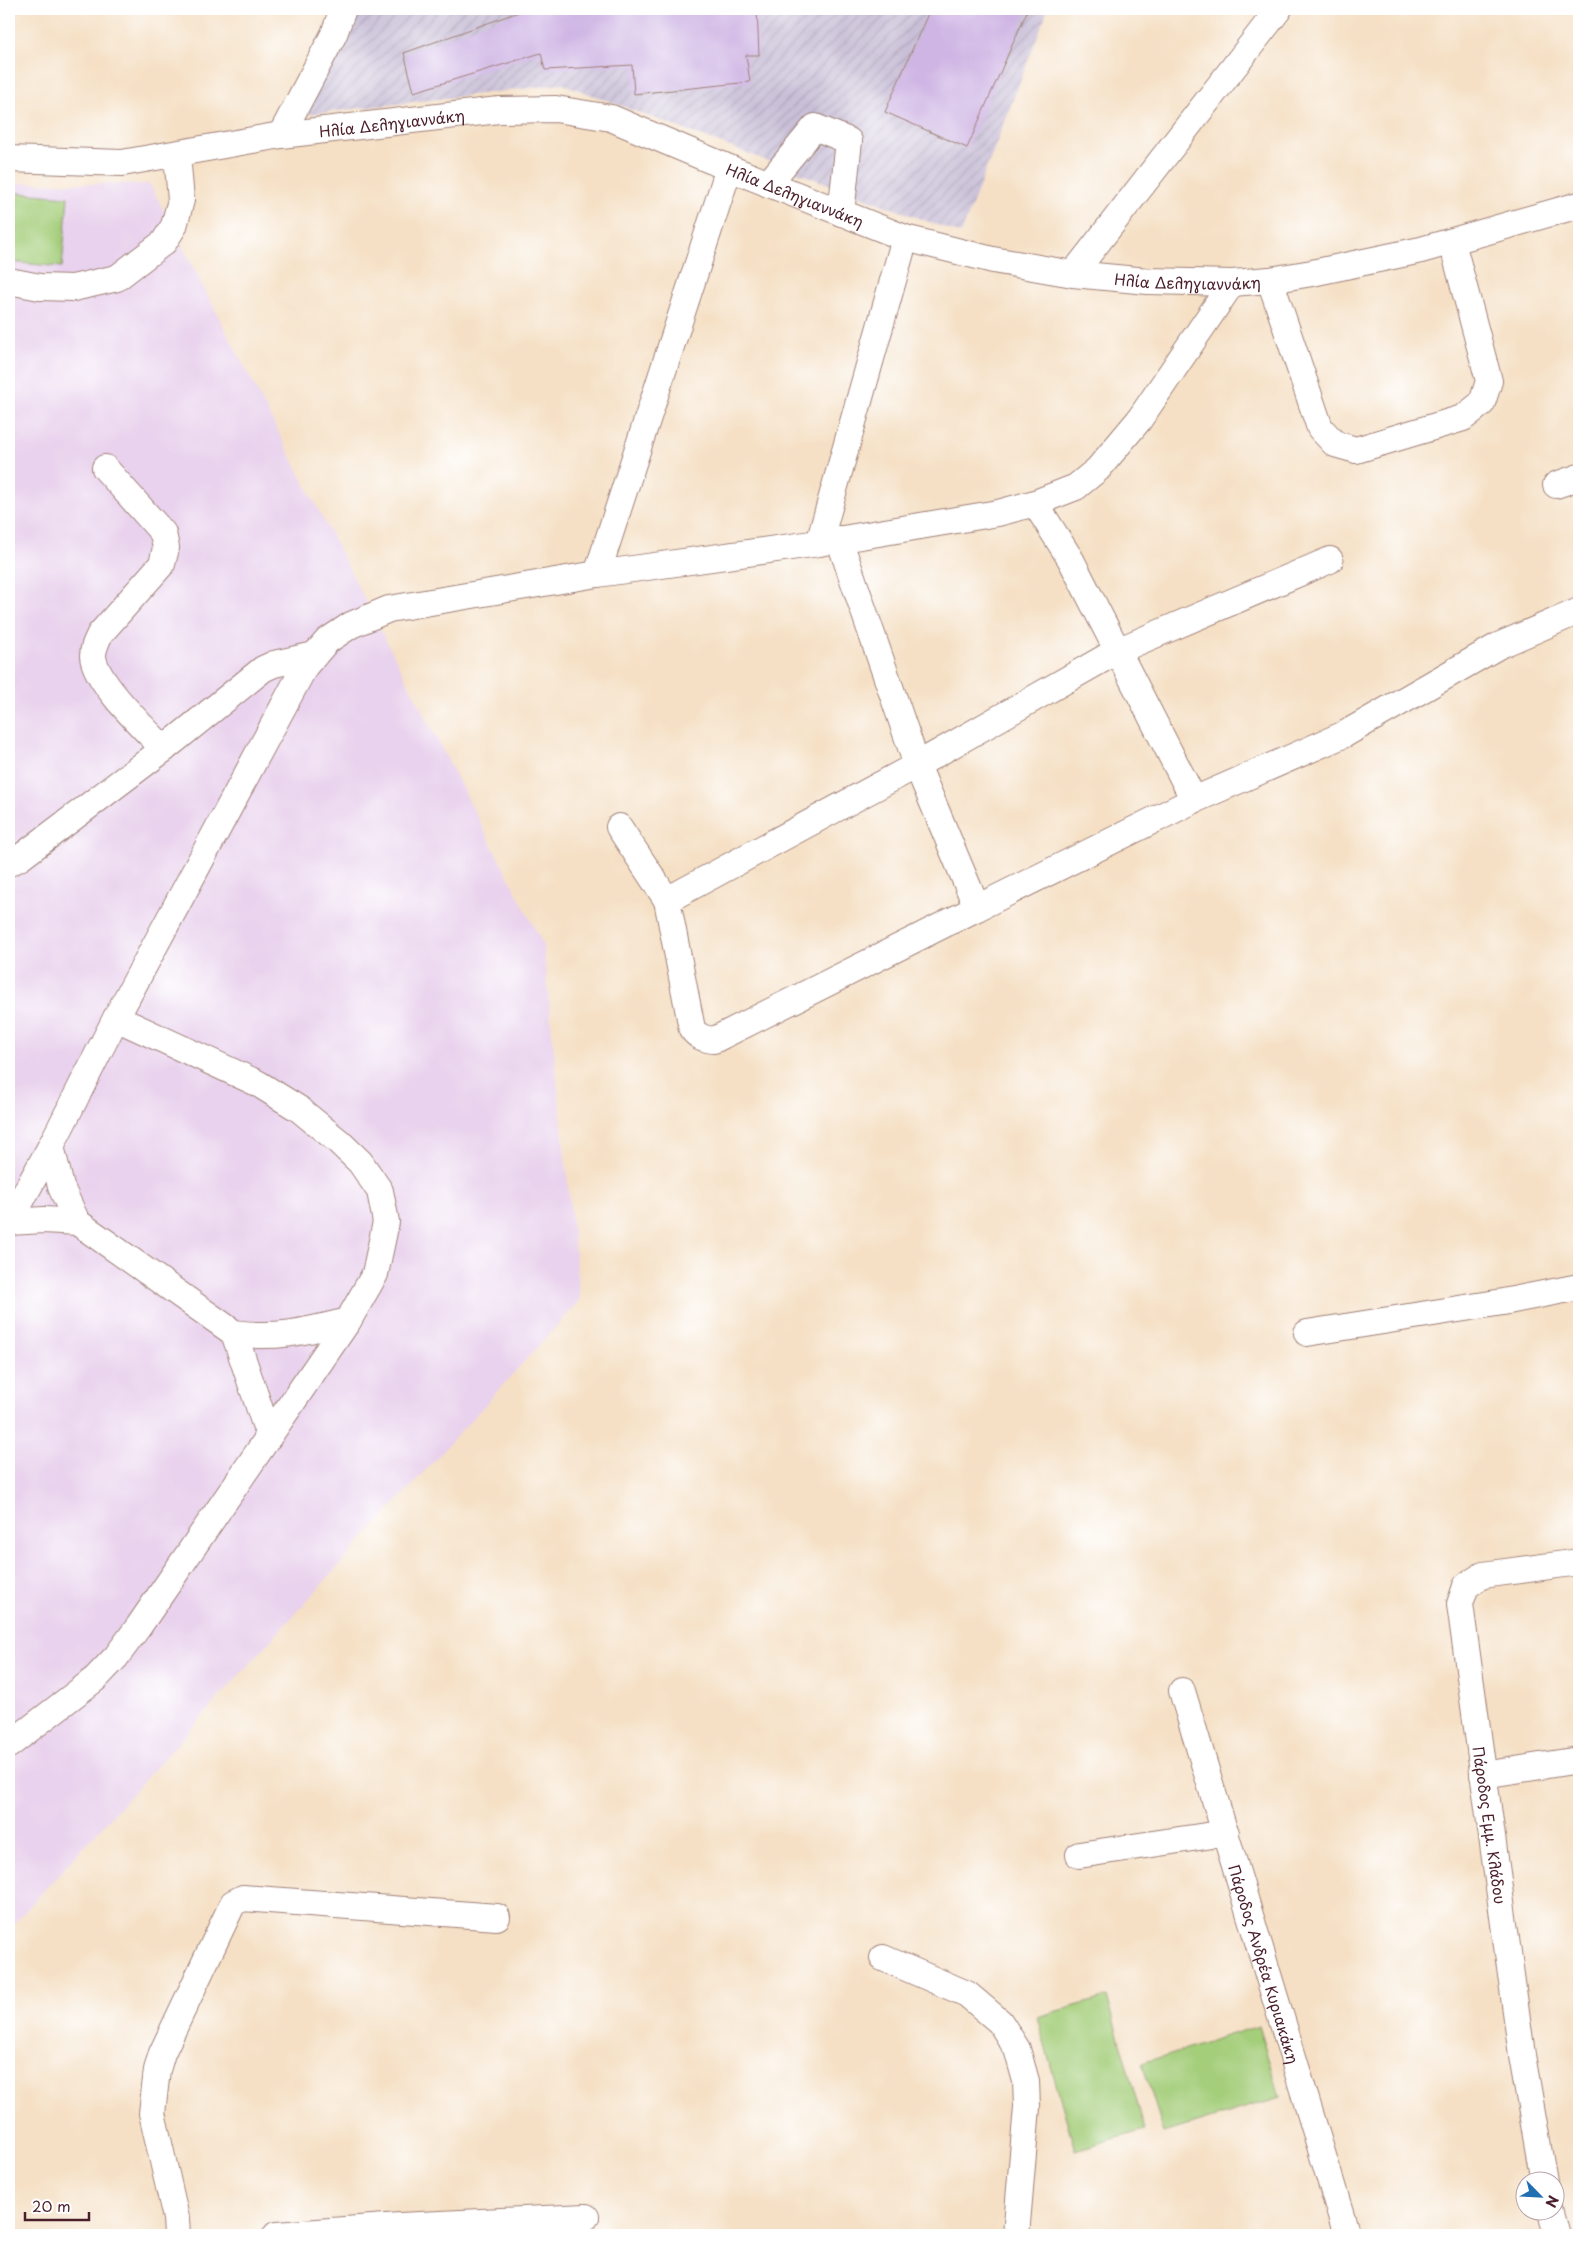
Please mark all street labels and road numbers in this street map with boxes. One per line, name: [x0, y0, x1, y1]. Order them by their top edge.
street label: Ηλία Δεληγιαννάκη: [318, 103, 466, 142]
street label: Ηλία Δεληγιαννάκη: [723, 157, 867, 232]
street label: Ηλία Δεληγιαννάκη: [1113, 266, 1262, 295]
street label: Πάροδος Εμμ. Κλάδου: [1468, 1745, 1512, 1905]
street label: Πάροδος Ανδρέα Κυριακάκη: [1224, 1861, 1306, 2066]

